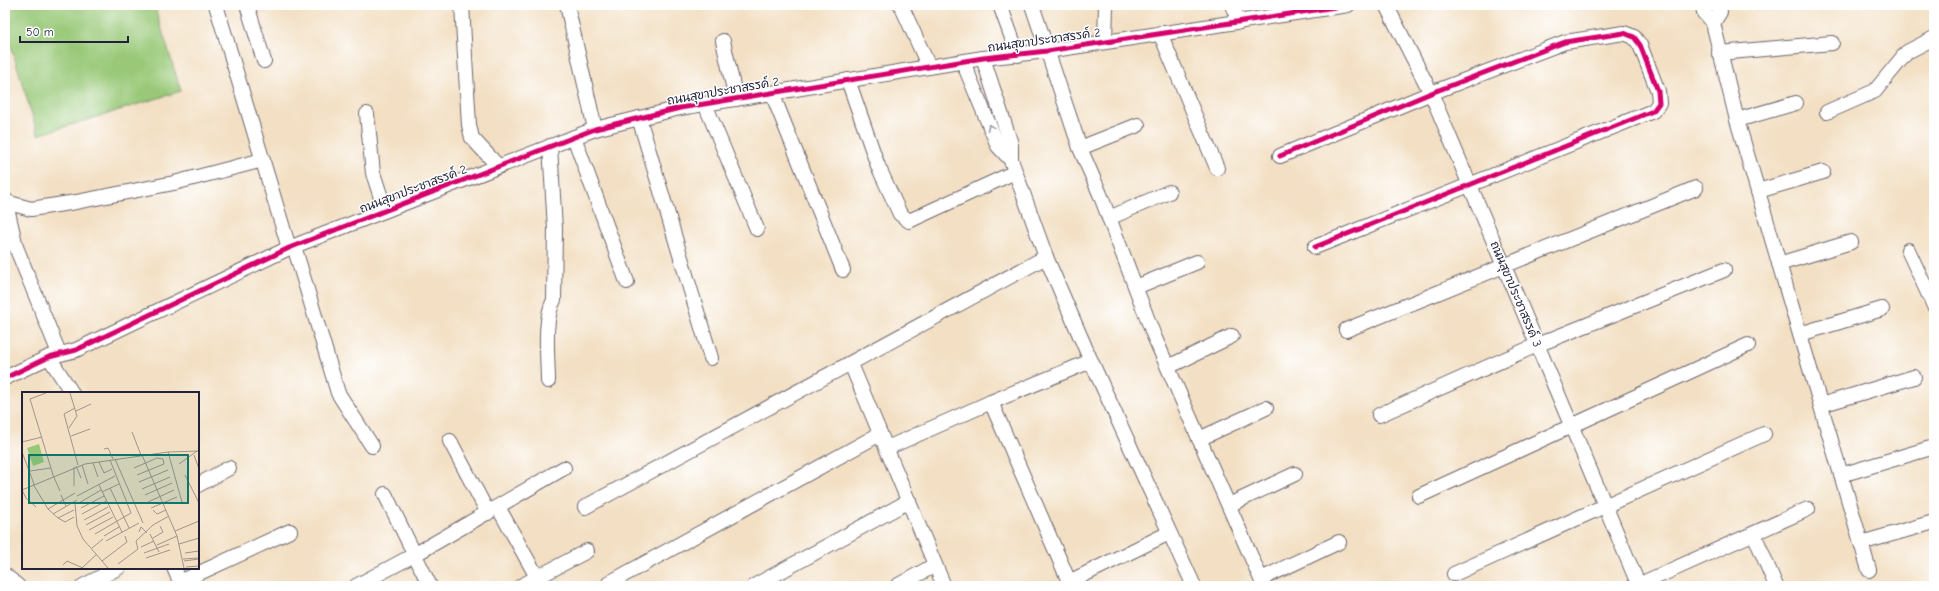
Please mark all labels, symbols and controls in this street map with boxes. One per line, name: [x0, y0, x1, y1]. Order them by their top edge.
scale bar: [20, 18, 128, 44]
street label: ถนนสุขาประชาสรรค์ 2: [987, 24, 1102, 57]
text: 50 m: [26, 25, 54, 39]
street label: ถนนสุขาประชาสรรค์ 2: [666, 73, 781, 110]
one-way arrow: [986, 124, 994, 131]
street label: ถนนสุขาประชาสรรค์ 2: [357, 161, 469, 218]
street label: ถนนสุขาประชาสรรค์ 3: [1486, 239, 1546, 350]
inset map: [22, 392, 199, 569]

